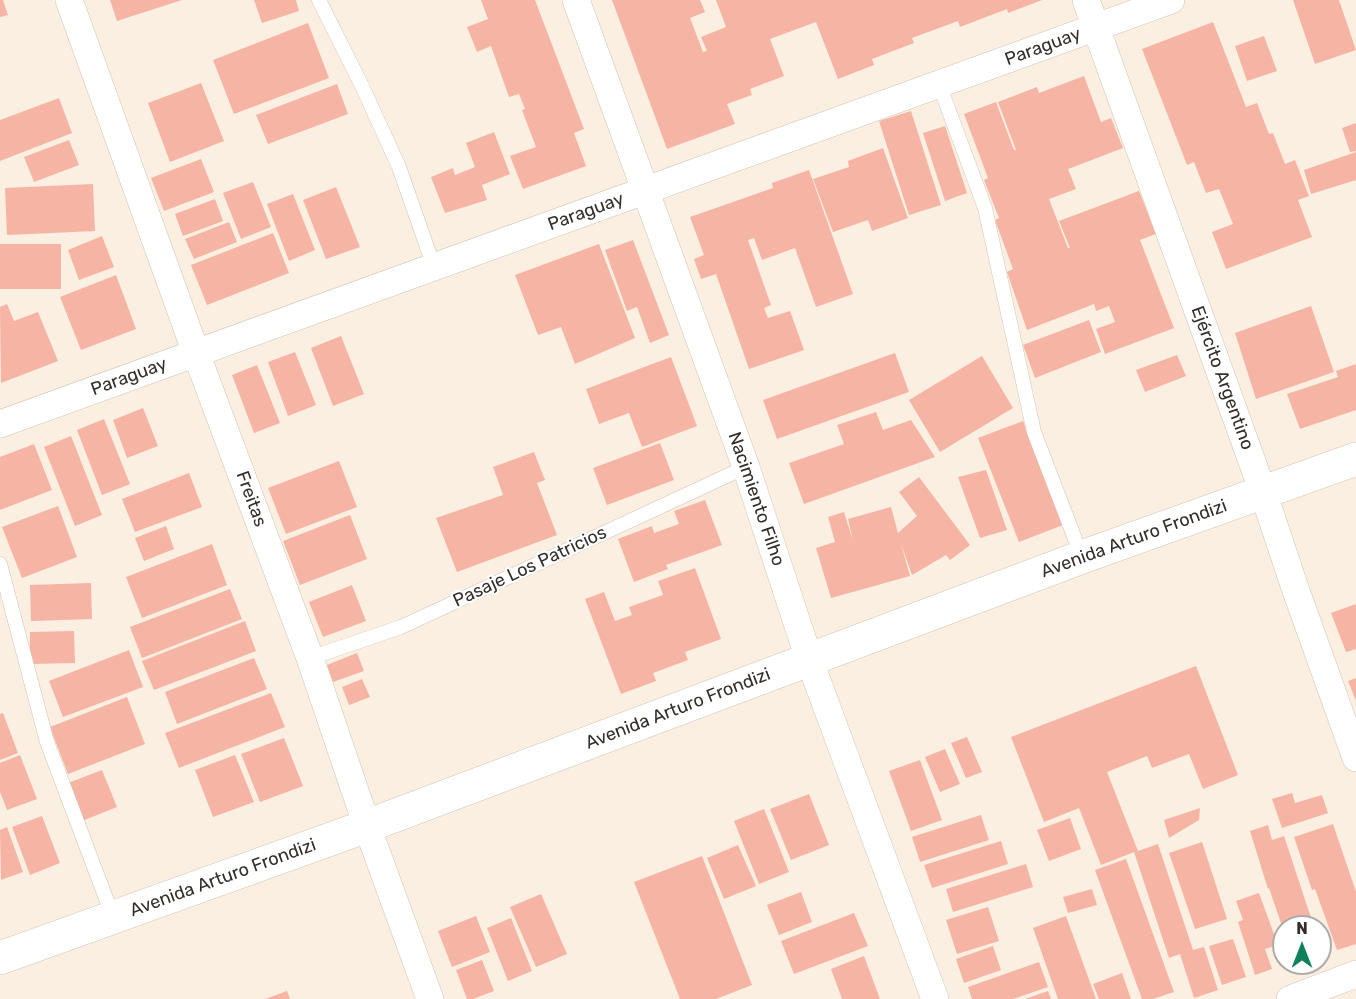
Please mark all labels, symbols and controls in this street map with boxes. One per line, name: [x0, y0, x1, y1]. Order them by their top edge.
street label: Paraguay: [1002, 23, 1084, 71]
street label: Paraguay: [545, 188, 627, 236]
street label: Ejército Argentino: [1186, 303, 1258, 453]
street label: Paraguay: [88, 353, 170, 401]
street label: Nacimiento Filho: [723, 429, 789, 569]
street label: Freitas: [231, 468, 271, 530]
street label: Avenida Arturo Frondizi: [1038, 495, 1230, 583]
street label: Pasaje Los Patricios: [450, 522, 610, 612]
street label: Avenida Arturo Frondizi: [582, 664, 774, 754]
street label: Avenida Arturo Frondizi: [127, 834, 319, 922]
north arrow: [1272, 915, 1332, 975]
text: N: [1296, 919, 1308, 938]

